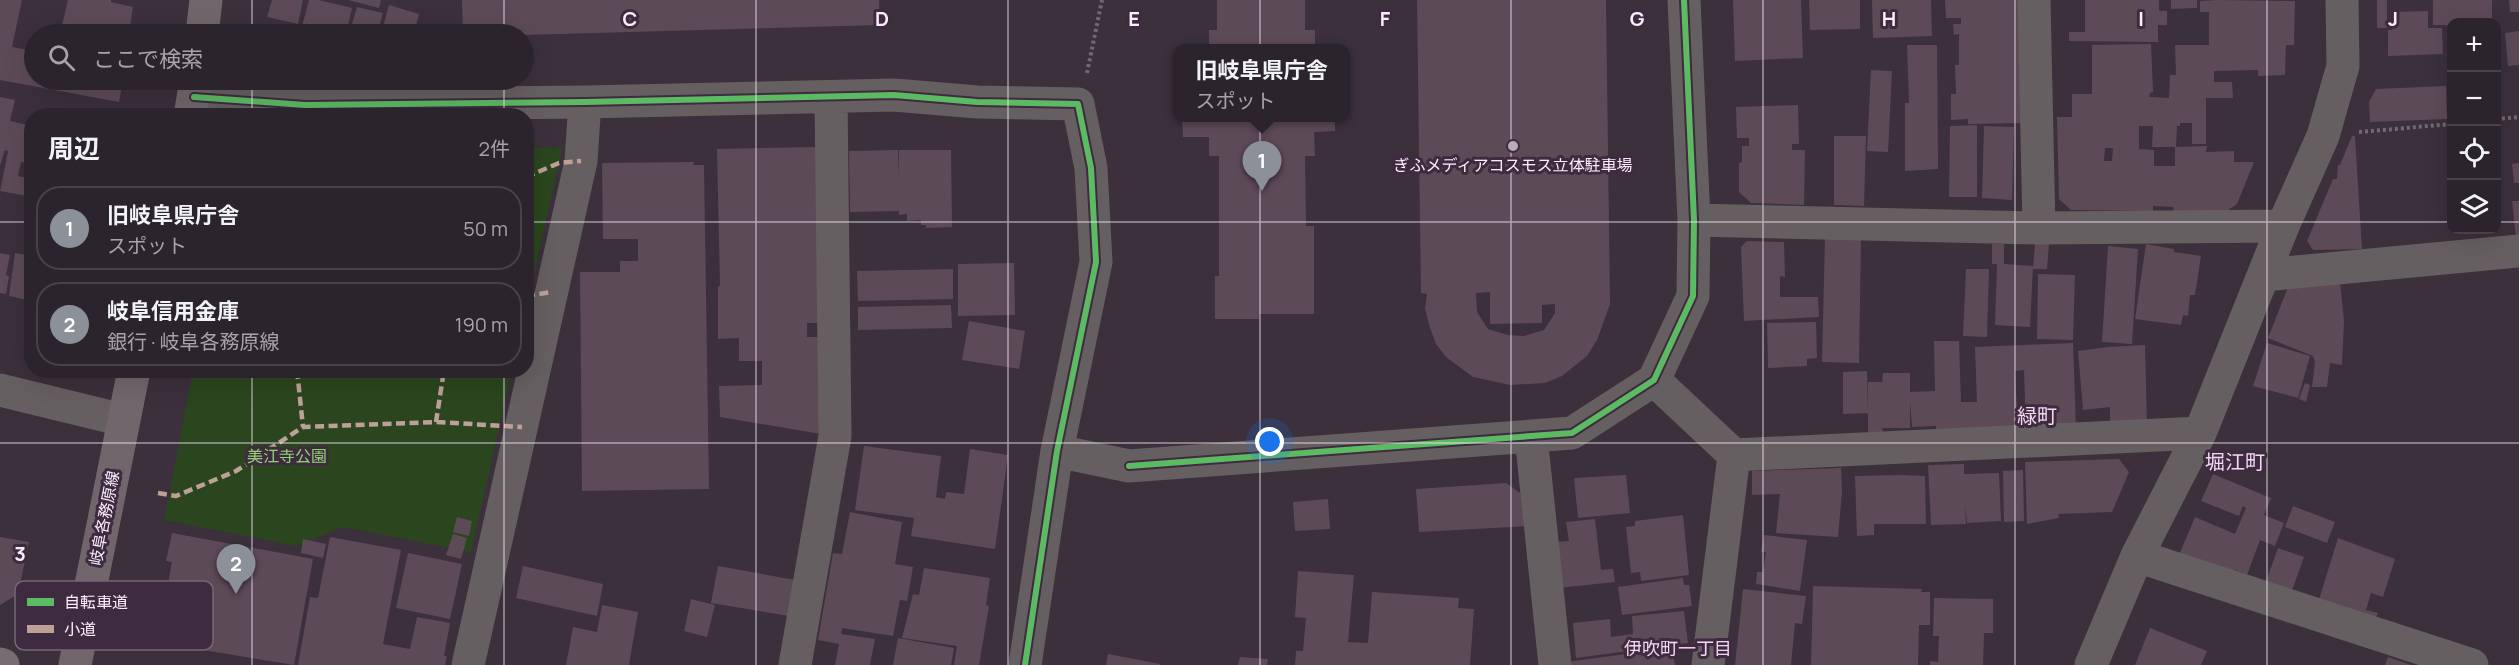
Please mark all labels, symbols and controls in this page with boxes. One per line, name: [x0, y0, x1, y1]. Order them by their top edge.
text: C: [623, 5, 637, 32]
text: D: [875, 5, 889, 32]
text: E: [1128, 5, 1140, 32]
text: F: [1380, 5, 1391, 32]
text: G: [1630, 5, 1645, 32]
text: H: [1882, 5, 1896, 32]
text: I: [2138, 5, 2144, 32]
text: J: [2388, 5, 2398, 32]
map controls: [2447, 18, 2501, 234]
button: +: [2447, 18, 2501, 72]
search box: [24, 24, 534, 90]
icon: search: [45, 41, 78, 74]
text: ここで検索: [93, 44, 203, 74]
popup: [1173, 44, 1350, 122]
text: 旧岐阜県庁舎: [1195, 55, 1328, 85]
button: −: [2447, 72, 2501, 126]
text: スポット: [1195, 87, 1275, 114]
button: locate: [2447, 126, 2501, 180]
text: 周辺: [48, 130, 100, 166]
text: 2件: [479, 135, 510, 162]
marker: ぎふメディアコスモス立体駐車場: [1506, 139, 1520, 153]
pin: 1: [1242, 142, 1282, 191]
place label: ぎふメディアコスモス立体駐車場: [1394, 154, 1632, 176]
button: layers: [2447, 180, 2501, 234]
text: 旧岐阜県庁舎: [107, 200, 239, 230]
text: 1: [65, 215, 74, 242]
text: 50 m: [463, 215, 508, 242]
text: スポット: [107, 232, 187, 259]
text: 岐阜信用金庫: [107, 296, 239, 326]
text: 2: [64, 311, 75, 338]
text: 190 m: [455, 311, 508, 338]
text: 銀行 · 岐阜各務原線: [107, 328, 280, 355]
district label: 緑町: [2017, 402, 2057, 429]
your location: [1255, 427, 1284, 456]
park label: 美江寺公園: [247, 445, 327, 467]
district label: 堀江町: [2205, 448, 2265, 475]
street label: 岐阜各務原線: [84, 469, 124, 567]
text: 3: [14, 540, 26, 567]
pin: 2: [216, 544, 256, 594]
legend: [15, 581, 213, 650]
text: 自転車道: [64, 591, 128, 613]
text: 小道: [64, 618, 96, 640]
district label: 伊吹町一丁目: [1624, 636, 1732, 660]

